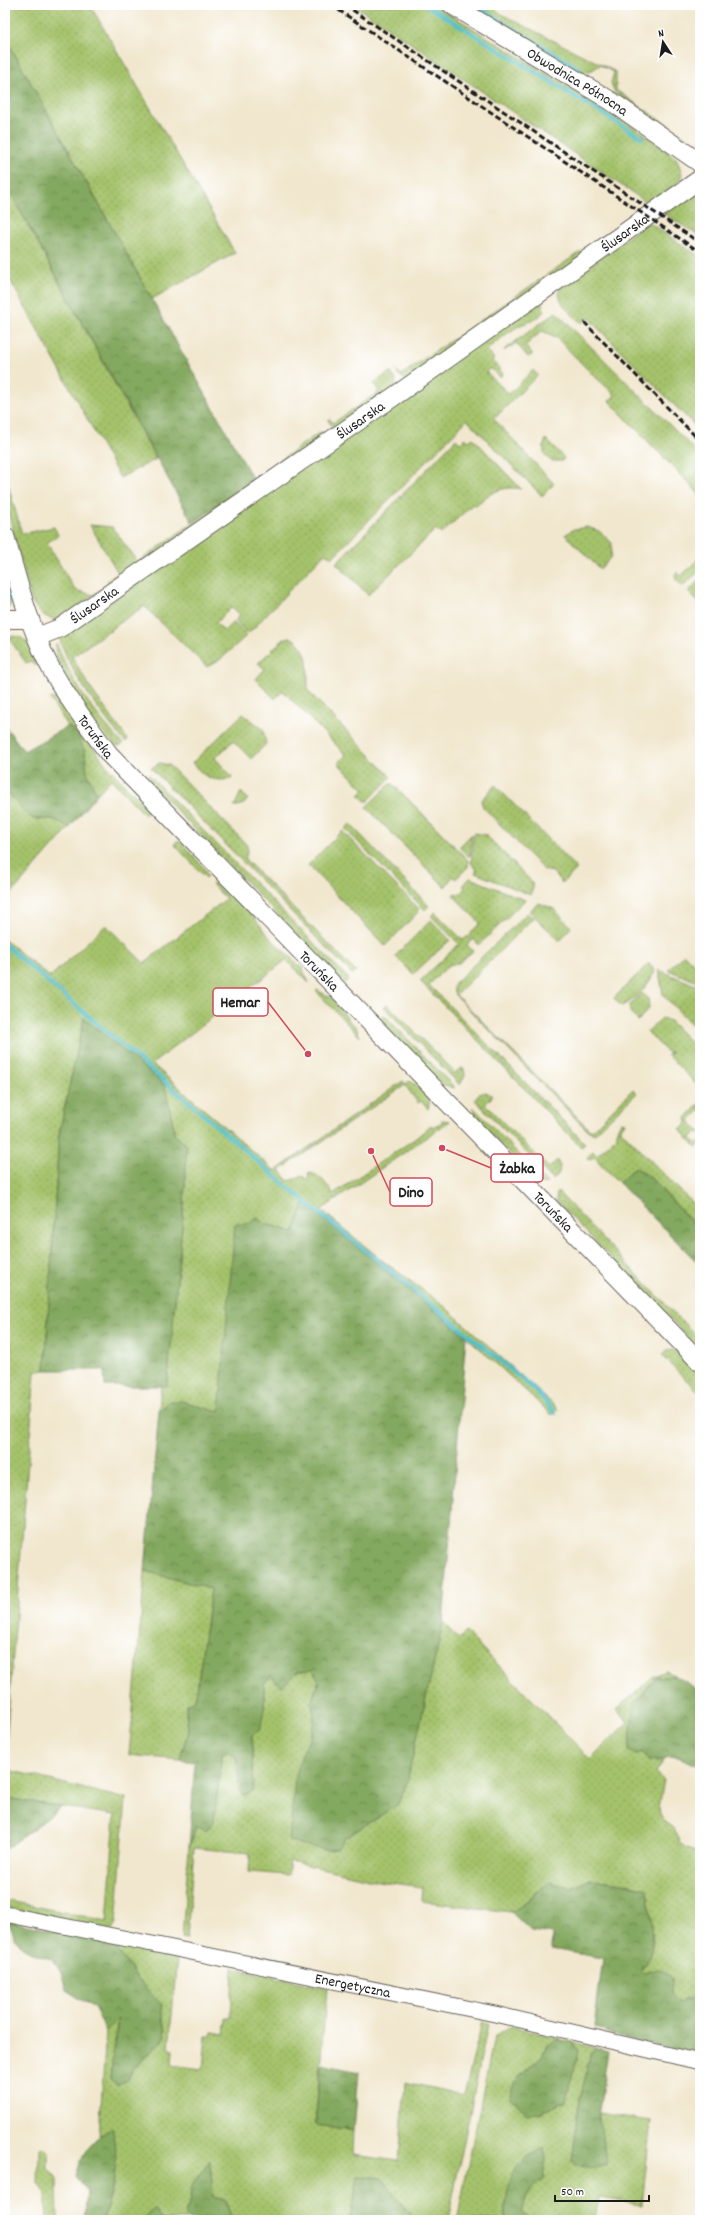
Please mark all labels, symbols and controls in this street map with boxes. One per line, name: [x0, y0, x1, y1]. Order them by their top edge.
north arrow: [643, 22, 683, 62]
text: N: [657, 26, 666, 43]
street label: Obwodnica Północna: [522, 43, 633, 123]
street label: Ślusarska: [597, 209, 655, 259]
street label: Ślusarska: [333, 396, 391, 446]
street label: Ślusarska: [66, 581, 125, 631]
street label: Toruńska: [71, 711, 119, 765]
street label: Toruńska: [293, 946, 344, 998]
callout: Hemar: [213, 988, 268, 1016]
text: Hemar: [220, 992, 261, 1015]
callout: Żabka: [491, 1154, 543, 1182]
text: Żabka: [499, 1158, 536, 1181]
callout: Dino: [390, 1178, 432, 1206]
text: Dino: [398, 1182, 424, 1205]
street label: Toruńska: [527, 1187, 578, 1239]
street label: Energetyczna: [313, 1969, 393, 2006]
scale bar: [555, 2177, 649, 2203]
text: 50 m: [561, 2184, 584, 2201]

